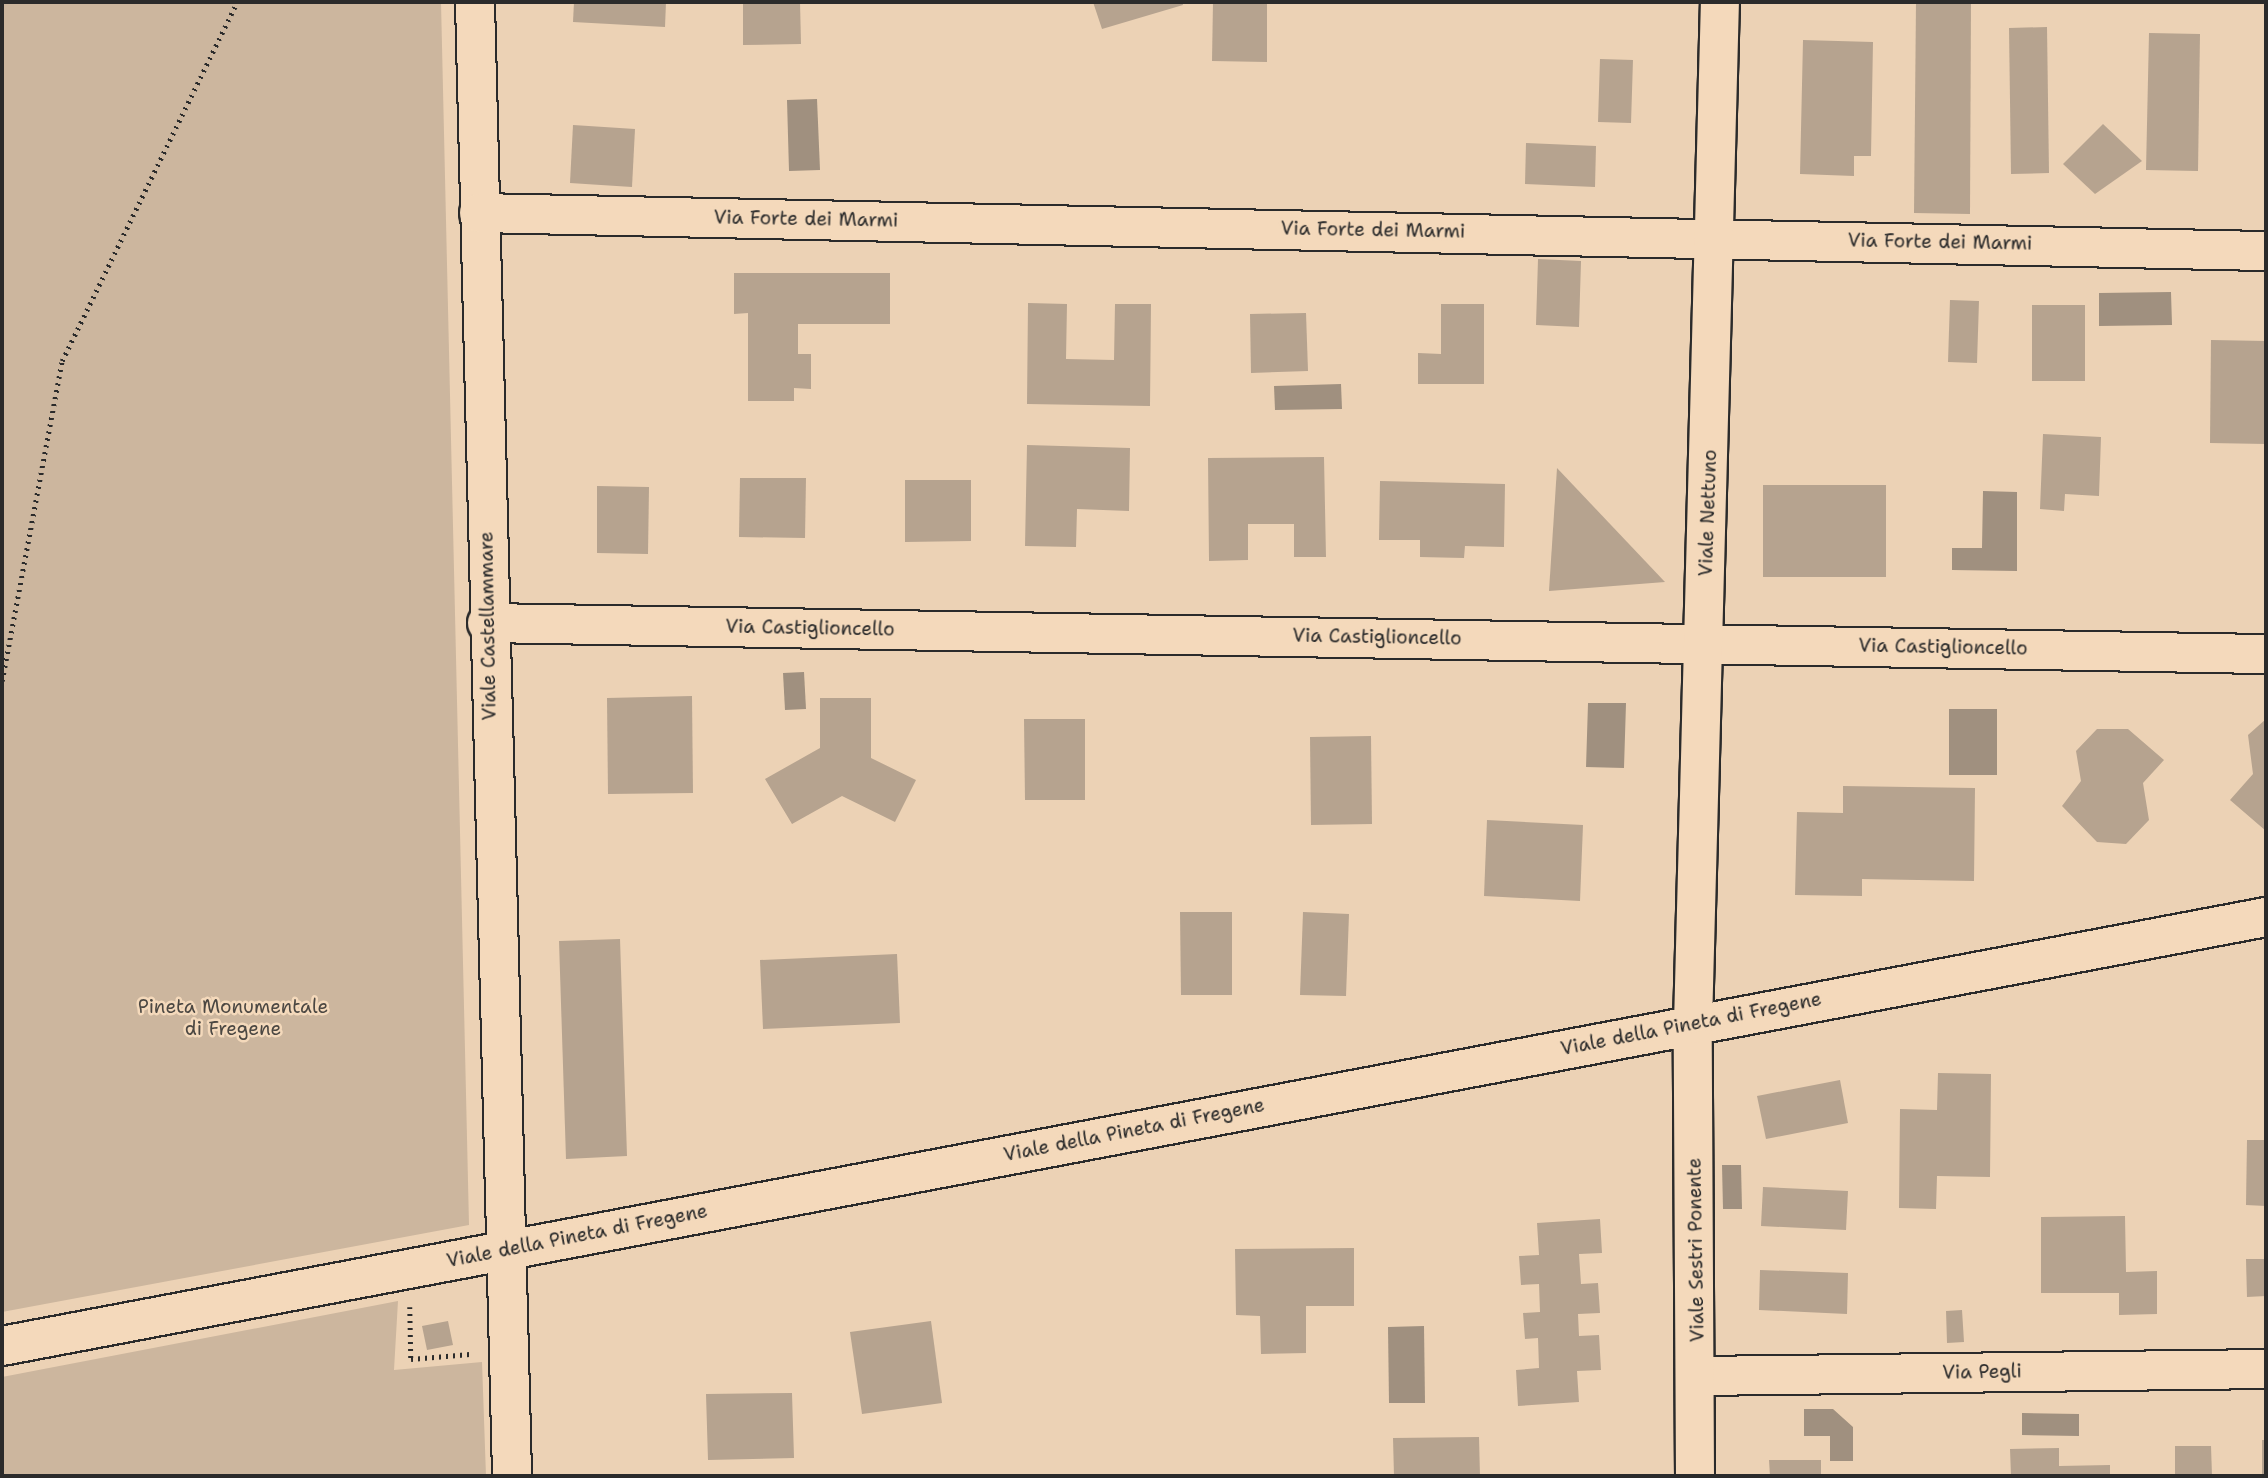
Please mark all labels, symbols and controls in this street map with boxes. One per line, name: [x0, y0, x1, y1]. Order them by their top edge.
street label: Via Forte dei Marmi: [713, 206, 899, 232]
street label: Via Forte dei Marmi: [1280, 217, 1466, 243]
street label: Via Forte dei Marmi: [1847, 229, 2033, 255]
street label: Viale Nettuno: [1694, 449, 1722, 577]
street label: Viale Castellammare: [475, 531, 501, 721]
street label: Via Castiglioncello: [725, 615, 895, 641]
street label: Via Castiglioncello: [1292, 624, 1462, 650]
street label: Via Castiglioncello: [1858, 634, 2028, 660]
street label: Viale della Pineta di Fregene: [1559, 988, 1823, 1060]
park label: Pineta Monumentale di Fregene: [138, 996, 328, 1040]
street label: Viale della Pineta di Fregene: [1002, 1094, 1266, 1166]
street label: Viale Sestri Ponente: [1683, 1158, 1709, 1342]
street label: Viale della Pineta di Fregene: [445, 1200, 709, 1272]
street label: Via Pegli: [1942, 1360, 2022, 1384]

